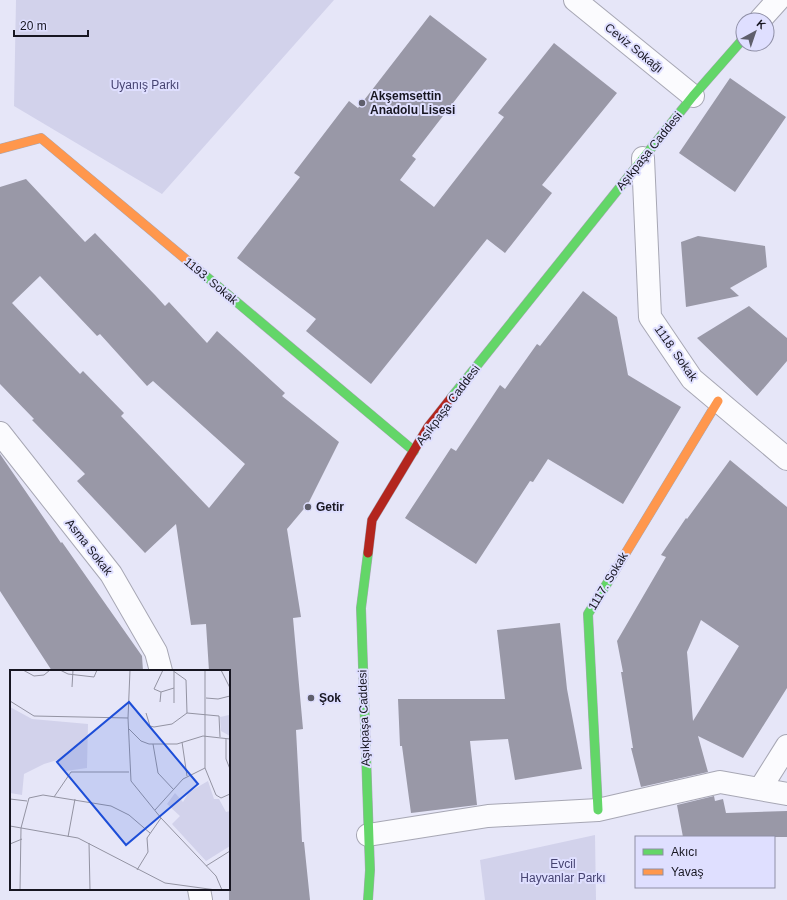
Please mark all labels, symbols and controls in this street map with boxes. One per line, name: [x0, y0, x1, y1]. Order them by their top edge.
scale bar: [14, 12, 88, 38]
north arrow: [735, 12, 775, 52]
text: K: [755, 17, 768, 32]
text: 20 m: [20, 19, 47, 33]
street label: Ceviz Sokağı: [602, 20, 666, 76]
park label: Uyanış Parkı: [111, 78, 179, 92]
place label: Akşemsettin Anadolu Lisesi: [370, 89, 455, 117]
marker: Akşemsettin Anadolu Lisesi: [357, 98, 367, 108]
street label: Aşıkpaşa Caddesi: [613, 109, 685, 193]
street label: 1193. Sokak: [181, 254, 241, 308]
street label: 1118. Sokak: [652, 322, 701, 384]
street label: Aşıkpaşa Caddesi: [413, 362, 483, 448]
place label: Getir: [316, 500, 344, 514]
marker: Getir: [303, 502, 313, 512]
street label: Asma Sokak: [63, 516, 116, 579]
street label: 1117. Sokak: [585, 549, 631, 612]
street label: Aşıkpaşa Caddesi: [355, 669, 373, 767]
inset map: [10, 670, 230, 890]
place label: Şok: [319, 691, 341, 705]
marker: Şok: [306, 693, 316, 703]
legend: [635, 836, 775, 888]
text: Akıcı: [671, 845, 698, 859]
park label: Evcil Hayvanlar Parkı: [520, 857, 606, 885]
text: Yavaş: [671, 865, 703, 879]

